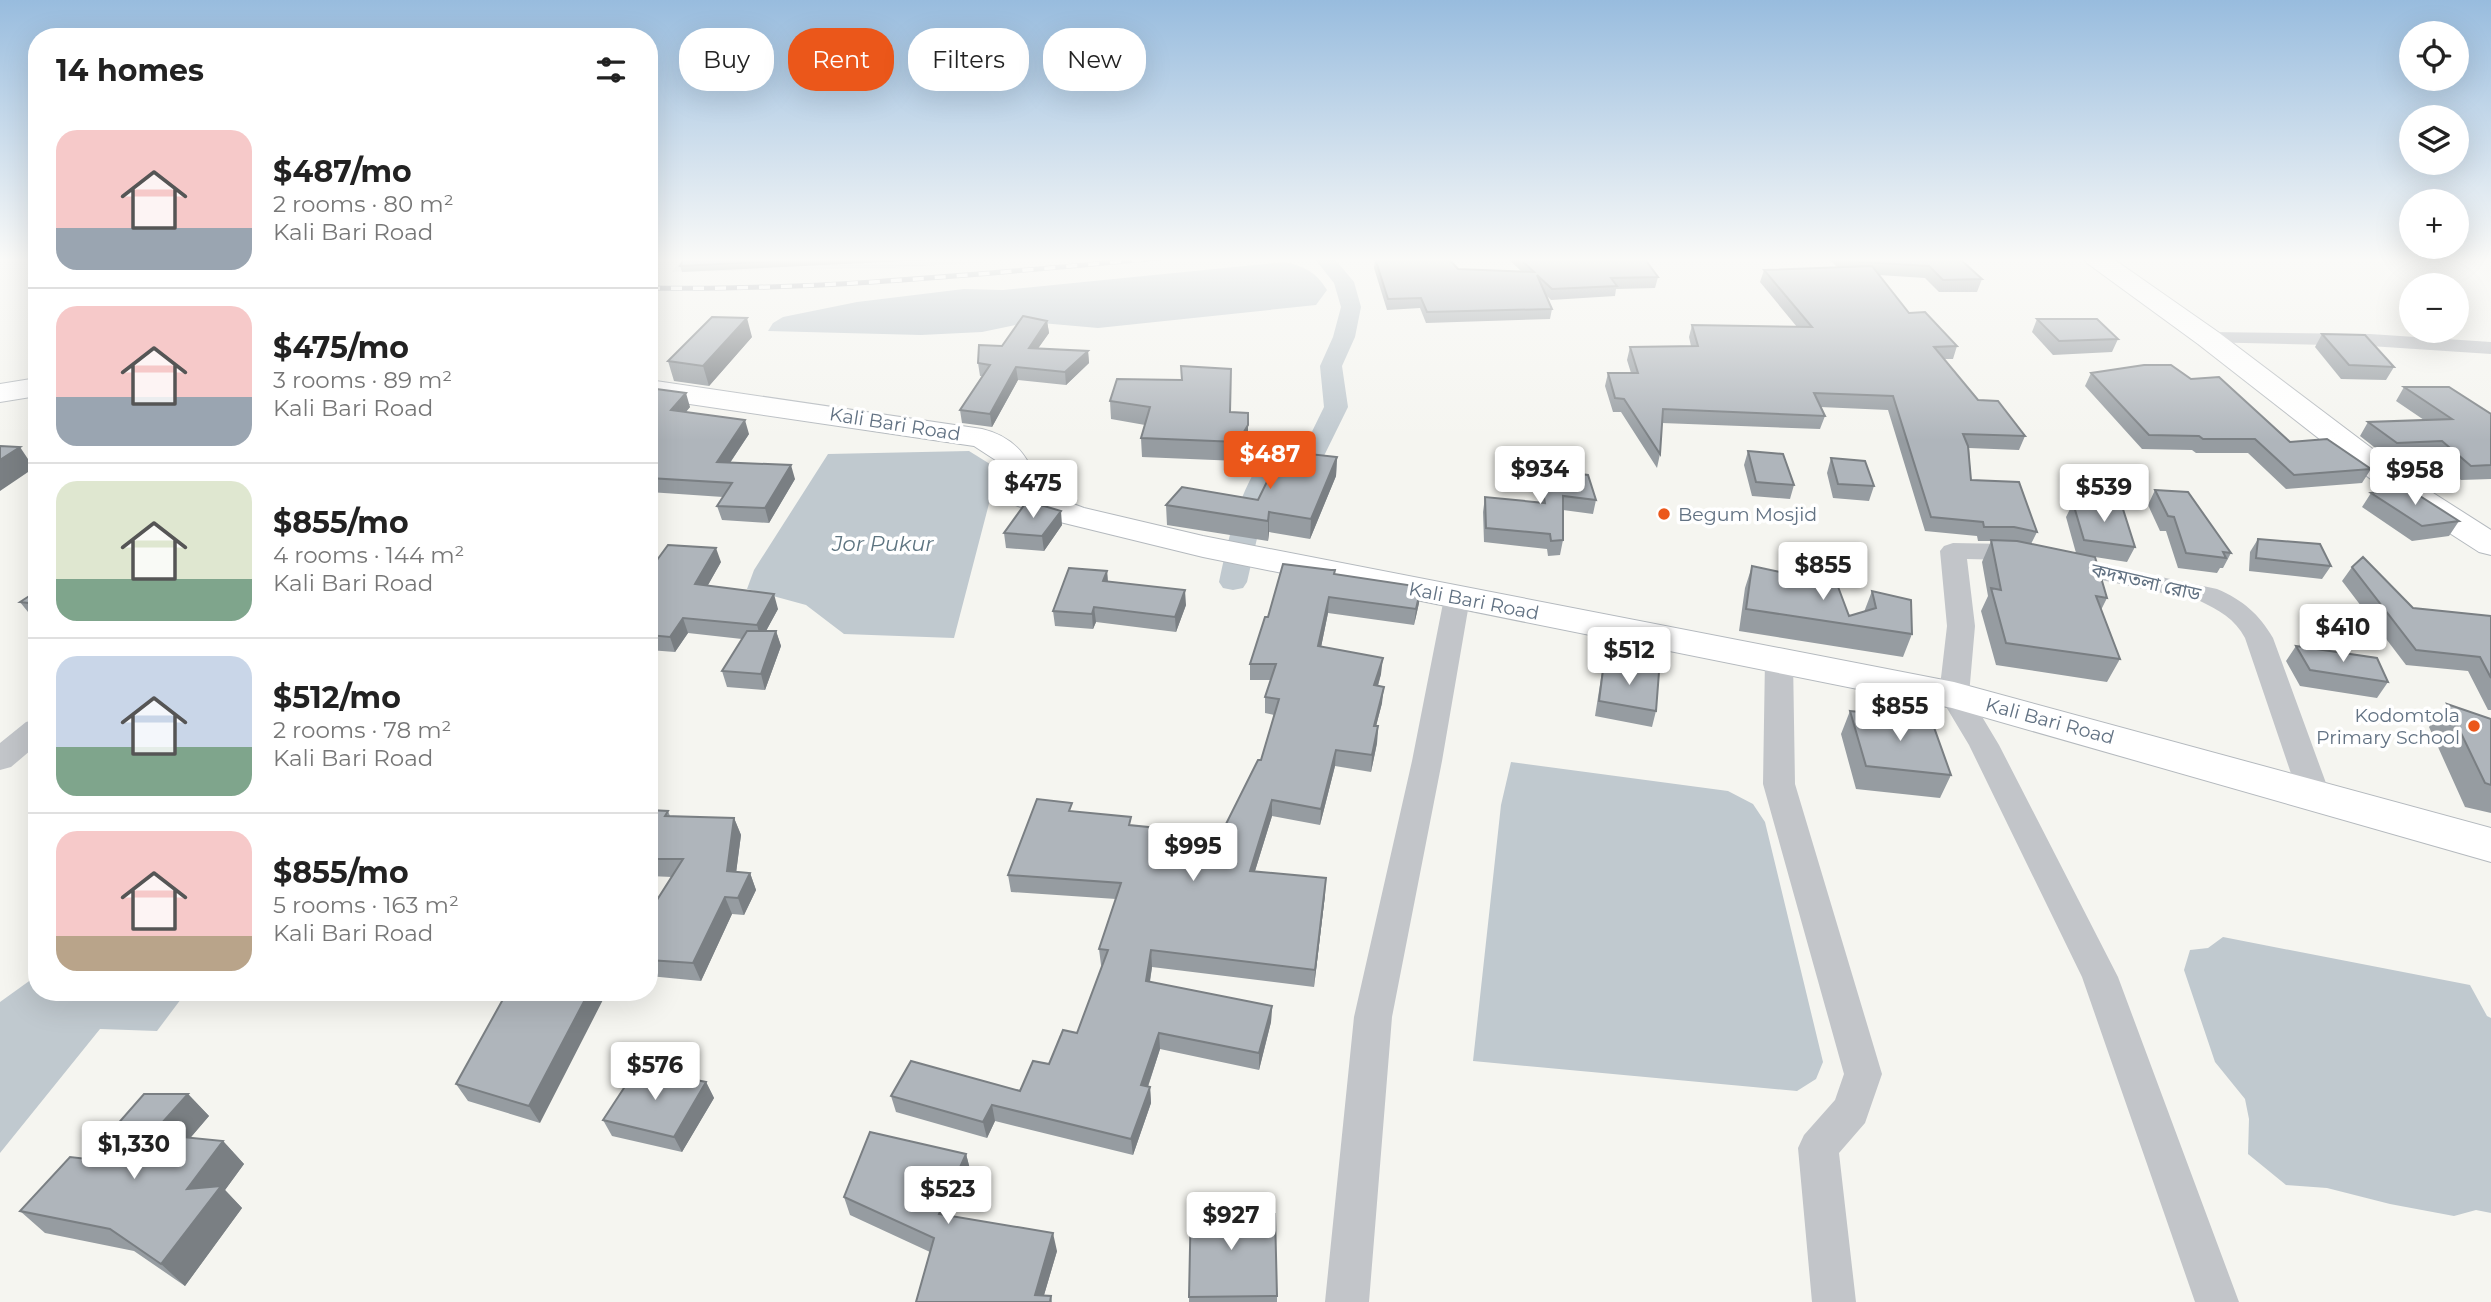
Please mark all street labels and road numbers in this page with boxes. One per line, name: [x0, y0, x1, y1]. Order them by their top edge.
street label: Kali Bari Road: [828, 402, 962, 446]
street label: কদমতলা রোড: [2088, 558, 2203, 606]
street label: Kali Bari Road: [1407, 577, 1541, 625]
street label: Kali Bari Road: [1983, 693, 2117, 749]

